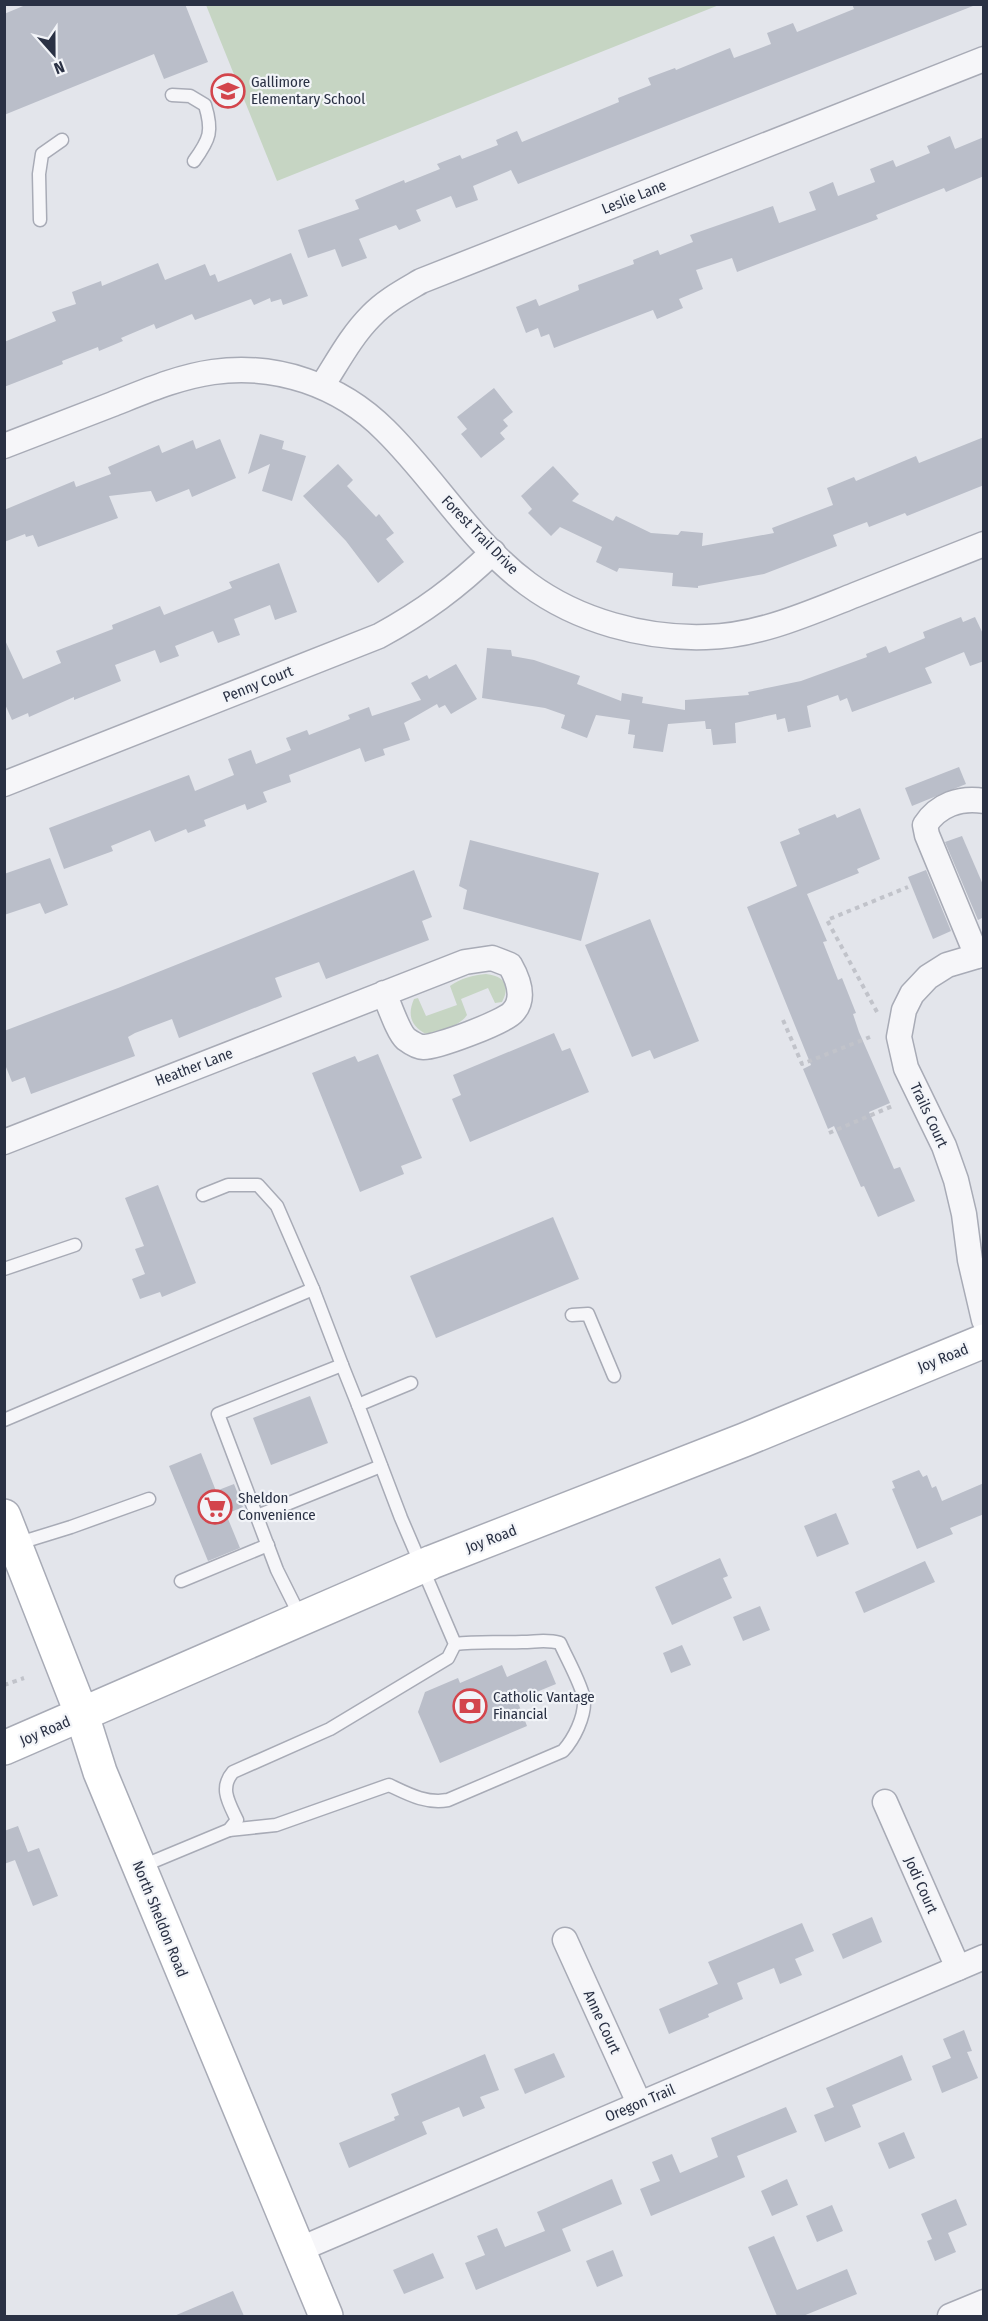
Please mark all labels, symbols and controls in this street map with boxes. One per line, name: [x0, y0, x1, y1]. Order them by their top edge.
north arrow: [24, 24, 84, 84]
text: N: [51, 57, 67, 78]
school or university icon: Gallimore Elementary School: [210, 73, 246, 109]
place label: Gallimore Elementary School: [251, 73, 365, 108]
street label: Leslie Lane: [599, 176, 669, 218]
street label: Forest Trail Drive: [438, 492, 522, 578]
street label: Penny Court: [220, 662, 296, 706]
street label: Heather Lane: [153, 1044, 235, 1090]
street label: Trails Court: [906, 1080, 952, 1150]
street label: Joy Road: [915, 1340, 971, 1376]
supermarket icon: Sheldon Convenience: [197, 1489, 233, 1525]
place label: Sheldon Convenience: [238, 1489, 316, 1524]
street label: Joy Road: [463, 1521, 519, 1557]
bank icon: Catholic Vantage Financial: [452, 1688, 488, 1724]
place label: Catholic Vantage Financial: [493, 1688, 595, 1723]
street label: Joy Road: [17, 1712, 73, 1750]
street label: Jodi Court: [900, 1854, 942, 1916]
street label: North Sheldon Road: [128, 1858, 192, 1980]
street label: Anne Court: [580, 1987, 625, 2057]
street label: Oregon Trail: [602, 2080, 678, 2126]

